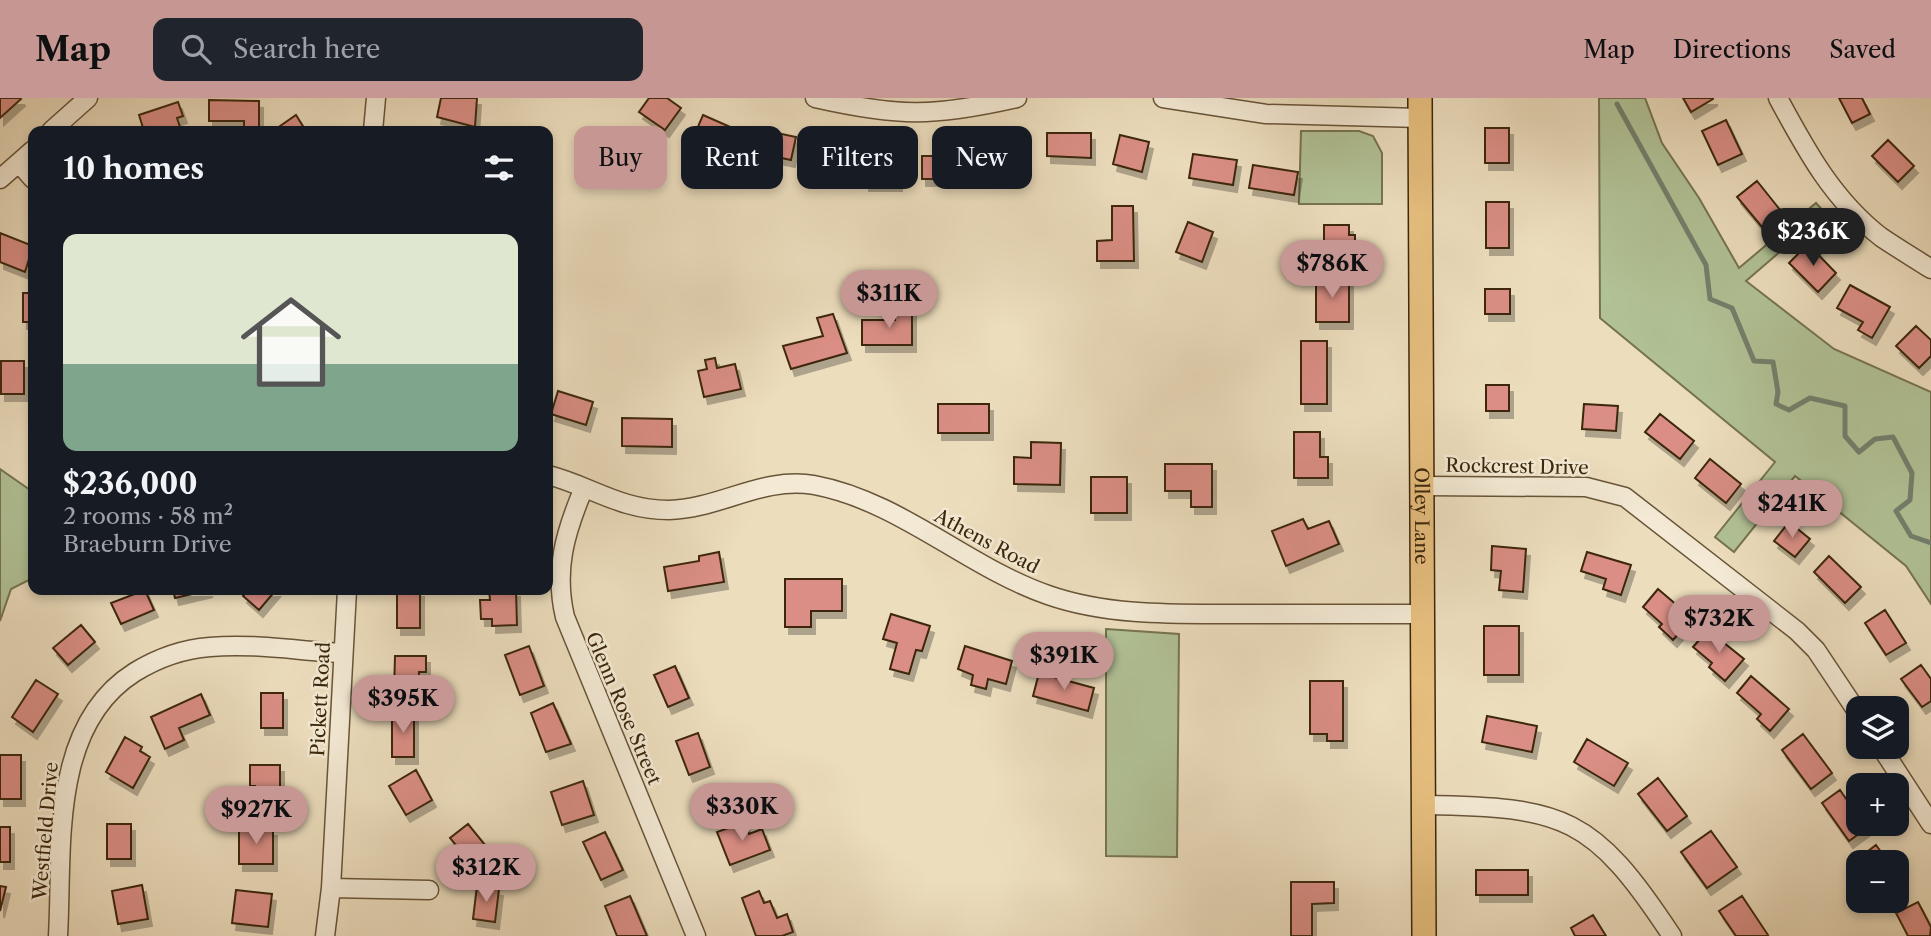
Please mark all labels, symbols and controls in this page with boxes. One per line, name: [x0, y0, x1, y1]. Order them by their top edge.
search box: [153, 18, 643, 81]
text: Map: [35, 29, 111, 70]
icon: search: [177, 30, 215, 68]
text: Search here: [233, 33, 380, 65]
text: Map: [1583, 35, 1635, 64]
text: Directions: [1673, 35, 1791, 64]
text: Saved: [1829, 35, 1896, 64]
chip: Buy: [574, 126, 667, 189]
chip: Rent: [681, 126, 783, 189]
chip: Filters: [797, 126, 918, 189]
chip: New: [932, 126, 1032, 189]
icon: filters: [480, 149, 518, 187]
text: 10 homes: [63, 150, 204, 187]
pin: $236K: [1764, 208, 1862, 268]
text: $236K: [1777, 217, 1849, 245]
pin: $786K: [1283, 240, 1381, 300]
text: $786K: [1296, 249, 1368, 277]
pin: $311K: [840, 271, 938, 330]
icon: home: [228, 279, 354, 405]
text: $311K: [857, 279, 921, 307]
street label: Rockcrest Drive: [1445, 454, 1589, 479]
text: $236,000: [63, 465, 198, 502]
street label: Olley Lane: [1410, 467, 1433, 565]
pin: $241K: [1743, 480, 1841, 540]
text: $241K: [1758, 489, 1826, 517]
text: 2 rooms · 58 m²: [63, 502, 233, 530]
street label: Athens Road: [930, 504, 1043, 579]
text: Braeburn Drive: [63, 530, 232, 558]
pin: $732K: [1670, 596, 1768, 655]
text: $732K: [1684, 604, 1754, 632]
street label: Glenn Rose Street: [581, 628, 666, 788]
pin: $391K: [1015, 632, 1113, 692]
street label: Pickett Road: [306, 641, 335, 757]
text: $391K: [1030, 641, 1098, 669]
pin: $395K: [354, 676, 452, 735]
text: $395K: [368, 684, 438, 712]
map controls: [1846, 696, 1909, 913]
button: layers: [1846, 696, 1909, 759]
street label: Westfield Drive: [28, 761, 63, 902]
button: +: [1846, 773, 1909, 836]
pin: $330K: [693, 784, 791, 843]
pin: $927K: [207, 786, 305, 846]
text: $330K: [706, 792, 778, 820]
text: $927K: [221, 795, 291, 823]
pin: $312K: [437, 844, 535, 904]
button: −: [1846, 850, 1909, 913]
text: $312K: [452, 853, 520, 881]

